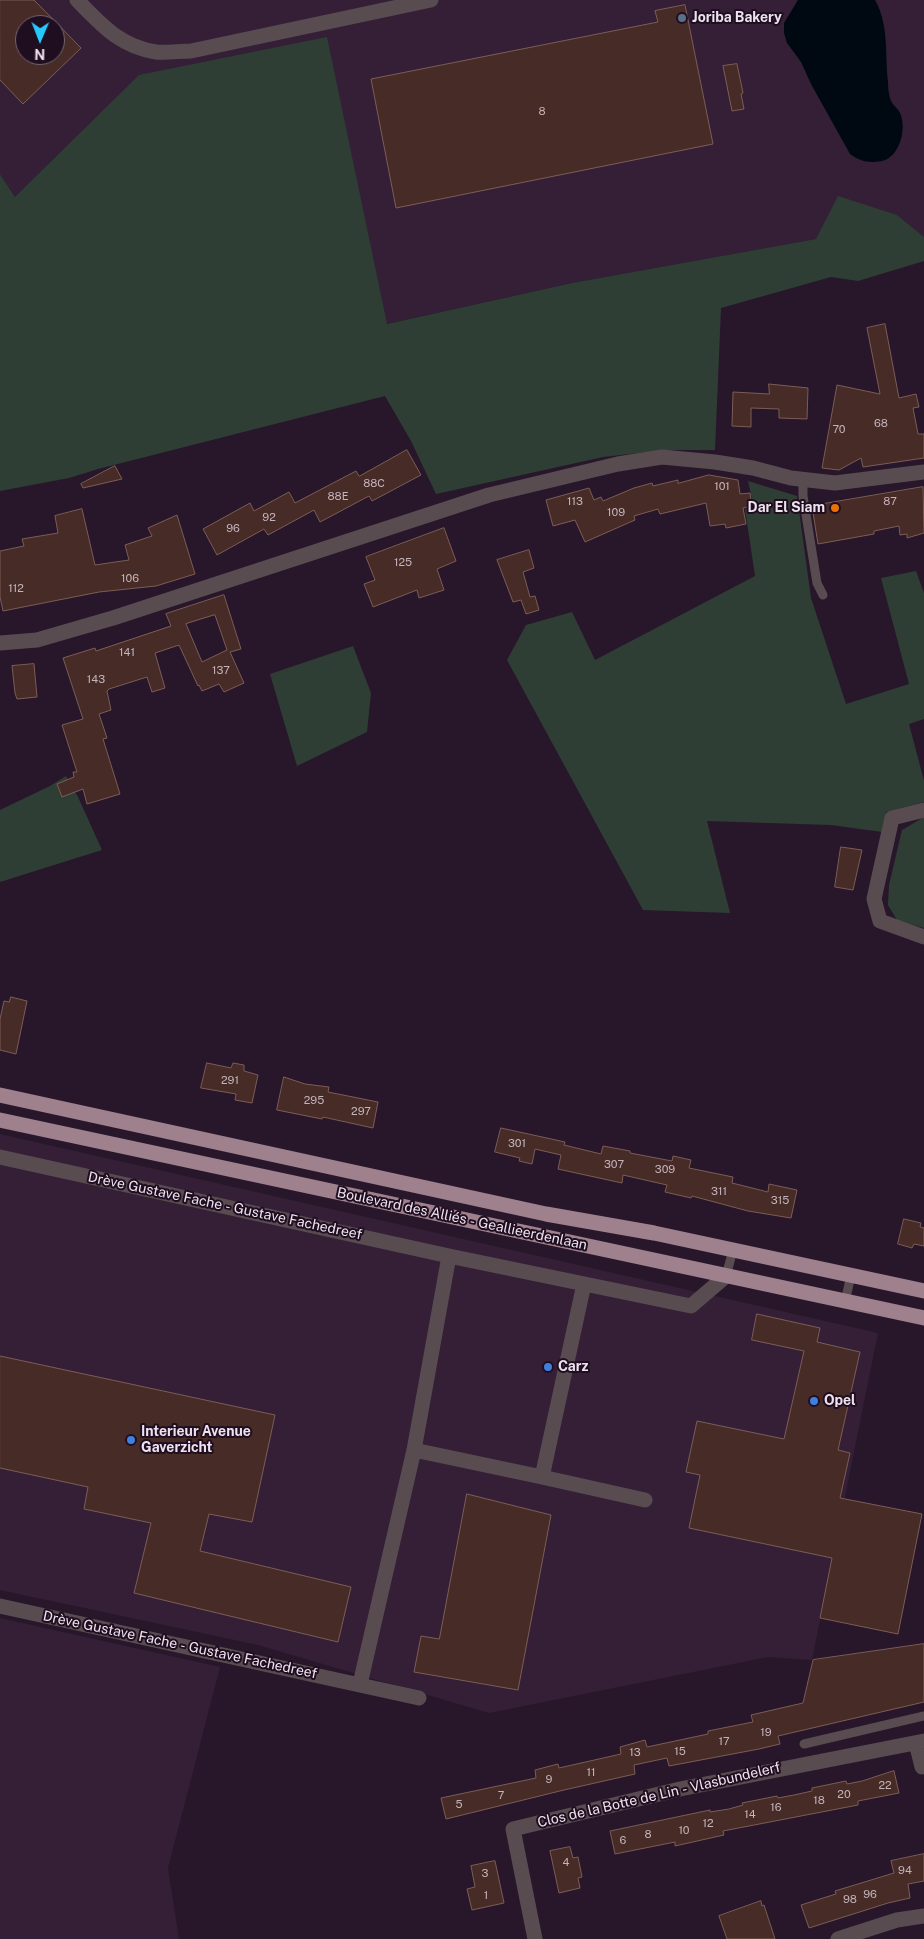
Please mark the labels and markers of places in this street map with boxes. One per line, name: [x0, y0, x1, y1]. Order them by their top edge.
place label: Joriba Bakery: [692, 10, 782, 26]
marker: Joriba Bakery: [676, 12, 688, 24]
place label: Dar El Siam: [748, 500, 825, 516]
marker: Dar El Siam: [829, 502, 841, 514]
place label: Carz: [558, 1359, 589, 1375]
marker: Carz: [542, 1361, 554, 1373]
place label: Opel: [824, 1393, 856, 1409]
marker: Opel: [808, 1395, 820, 1407]
place label: Interieur Avenue Gaverzicht: [141, 1424, 251, 1456]
marker: Interieur Avenue Gaverzicht: [125, 1434, 137, 1446]

